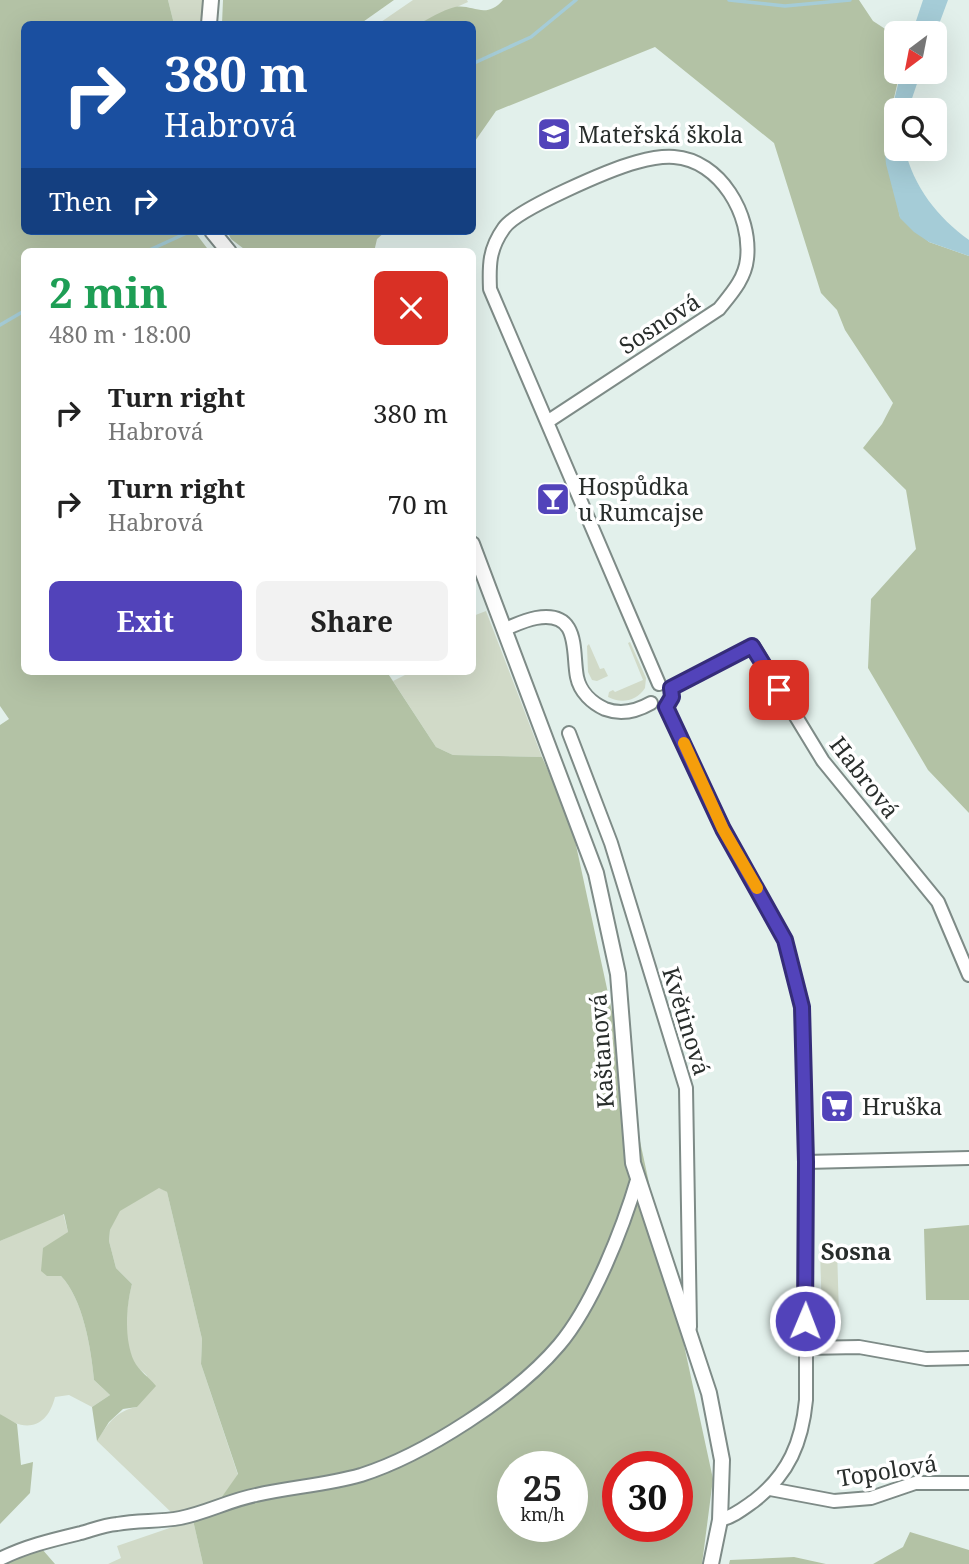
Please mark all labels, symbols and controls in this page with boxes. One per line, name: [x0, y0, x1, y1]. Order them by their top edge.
north arrow: [884, 21, 947, 84]
map controls: [884, 21, 947, 161]
text: 380 m: [164, 40, 308, 106]
icon: right: [49, 49, 140, 140]
button: search: [884, 98, 947, 161]
text: Habrová: [164, 103, 297, 146]
school or university icon: Mateřská škola: [535, 115, 573, 153]
place label: Mateřská škola: [578, 118, 743, 150]
icon: right: [126, 182, 164, 220]
text: Then: [49, 183, 112, 219]
text: 2 min: [49, 263, 168, 320]
button: close: [374, 271, 448, 345]
street label: Sosnová: [612, 285, 706, 361]
text: 480 m · 18:00: [49, 318, 191, 350]
text: Turn right: [108, 379, 245, 415]
icon: right: [49, 394, 87, 432]
text: 380 m: [373, 395, 448, 431]
text: Habrová: [108, 415, 204, 447]
text: Turn right: [108, 470, 245, 506]
place label: Hospůdka u Rumcajse: [578, 470, 704, 528]
bar icon: Hospůdka u Rumcajse: [534, 480, 572, 518]
icon: right: [49, 485, 87, 523]
text: 70 m: [388, 486, 448, 522]
text: Habrová: [108, 506, 204, 538]
button: Exit: [49, 581, 242, 661]
button: Share: [256, 581, 448, 661]
pin: [749, 660, 809, 720]
icon: arrive: [760, 671, 798, 709]
street label: Habrová: [823, 729, 907, 825]
street label: Květinová: [655, 963, 719, 1079]
street label: Kaštanová: [581, 993, 621, 1109]
supermarket icon: Hruška: [818, 1087, 856, 1125]
place label: Hruška: [862, 1090, 942, 1122]
district label: Sosna: [821, 1234, 891, 1267]
position arrow: [768, 1284, 842, 1358]
street label: Topolová: [835, 1446, 939, 1494]
speed limit sign: 30: [602, 1451, 693, 1542]
text: 25: [523, 1464, 562, 1511]
text: km/h: [520, 1502, 565, 1526]

